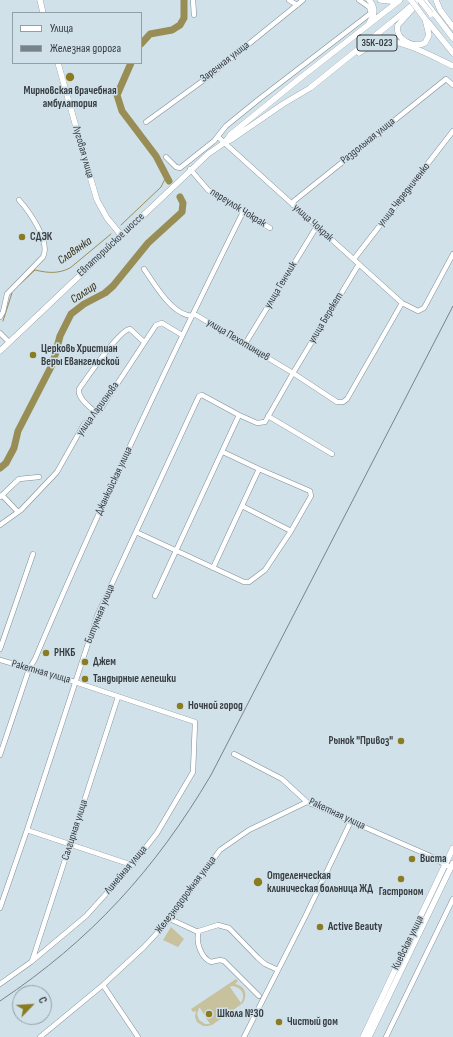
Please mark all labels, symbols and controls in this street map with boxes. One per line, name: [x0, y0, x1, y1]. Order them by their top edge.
legend: [12, 12, 142, 64]
text: Улица: [50, 21, 73, 36]
road number: 35К-023: [357, 35, 397, 51]
street label: Заречная улица: [198, 39, 252, 85]
text: Железная дорога: [50, 41, 121, 56]
marker: Мирновская врачебная амбулатория: [64, 71, 76, 83]
place label: Мирновская врачебная амбулатория: [23, 84, 117, 110]
street label: Раздольная улица: [338, 115, 398, 167]
street label: Луговая улица: [69, 124, 97, 180]
street label: улица Чередниченко: [375, 160, 433, 230]
street label: переулок Чокрак: [208, 186, 268, 230]
street label: улица Чокрак: [290, 201, 336, 245]
street label: Евпаторийское шоссе: [75, 210, 147, 280]
place label: СДЭК: [30, 230, 52, 244]
marker: СДЭК: [17, 232, 27, 242]
water label: Славянка: [55, 234, 95, 268]
street label: улица Генчлик: [262, 259, 300, 311]
water label: Салгир: [68, 279, 100, 307]
street label: улица Берекет: [306, 290, 346, 346]
street label: улица Пехотинцев: [204, 316, 272, 364]
place label: Церковь Христиан Веры Евангельской: [41, 342, 120, 368]
marker: Церковь Христиан Веры Евангельской: [28, 350, 38, 360]
street label: улица Ларионова: [74, 379, 122, 439]
street label: Джанкойская улица: [92, 445, 136, 517]
street label: Битумная улица: [82, 583, 118, 645]
place label: РНКБ: [54, 646, 75, 660]
marker: РНКБ: [41, 648, 51, 658]
place label: Джем: [93, 655, 116, 669]
street label: Ракетная улица: [10, 657, 72, 687]
marker: Джем: [80, 657, 90, 667]
place label: Тандырные лепешки: [93, 672, 176, 686]
marker: Тандырные лепешки: [80, 674, 90, 684]
place label: Ночной город: [188, 699, 243, 713]
marker: Ночной город: [175, 701, 185, 711]
place label: Рынок "Привоз": [329, 734, 393, 748]
marker: Рынок "Привоз": [396, 736, 406, 746]
street label: Ракетная улица: [307, 795, 367, 833]
street label: Салгирная улица: [59, 798, 91, 862]
street label: Линейная улица: [102, 843, 150, 897]
place label: Виста: [420, 852, 446, 866]
street label: Железнодорожная улица: [153, 854, 219, 936]
marker: Виста: [407, 854, 417, 864]
place label: Отделенческая клиническая больница ЖД: [267, 869, 373, 895]
marker: Гастроном: [396, 874, 406, 884]
marker: Отделенческая клиническая больница ЖД: [252, 876, 264, 888]
place label: Гастроном: [379, 885, 423, 899]
street label: Киевская улица: [389, 914, 427, 972]
place label: Active Beauty: [328, 920, 382, 934]
marker: Active Beauty: [315, 922, 325, 932]
north arrow: [12, 985, 52, 1025]
text: С: [35, 995, 50, 1005]
place label: Школа №30: [217, 1007, 264, 1021]
marker: Школа №30: [204, 1009, 214, 1019]
place label: Чистый дом: [287, 1015, 338, 1029]
marker: Чистый дом: [274, 1017, 284, 1027]

